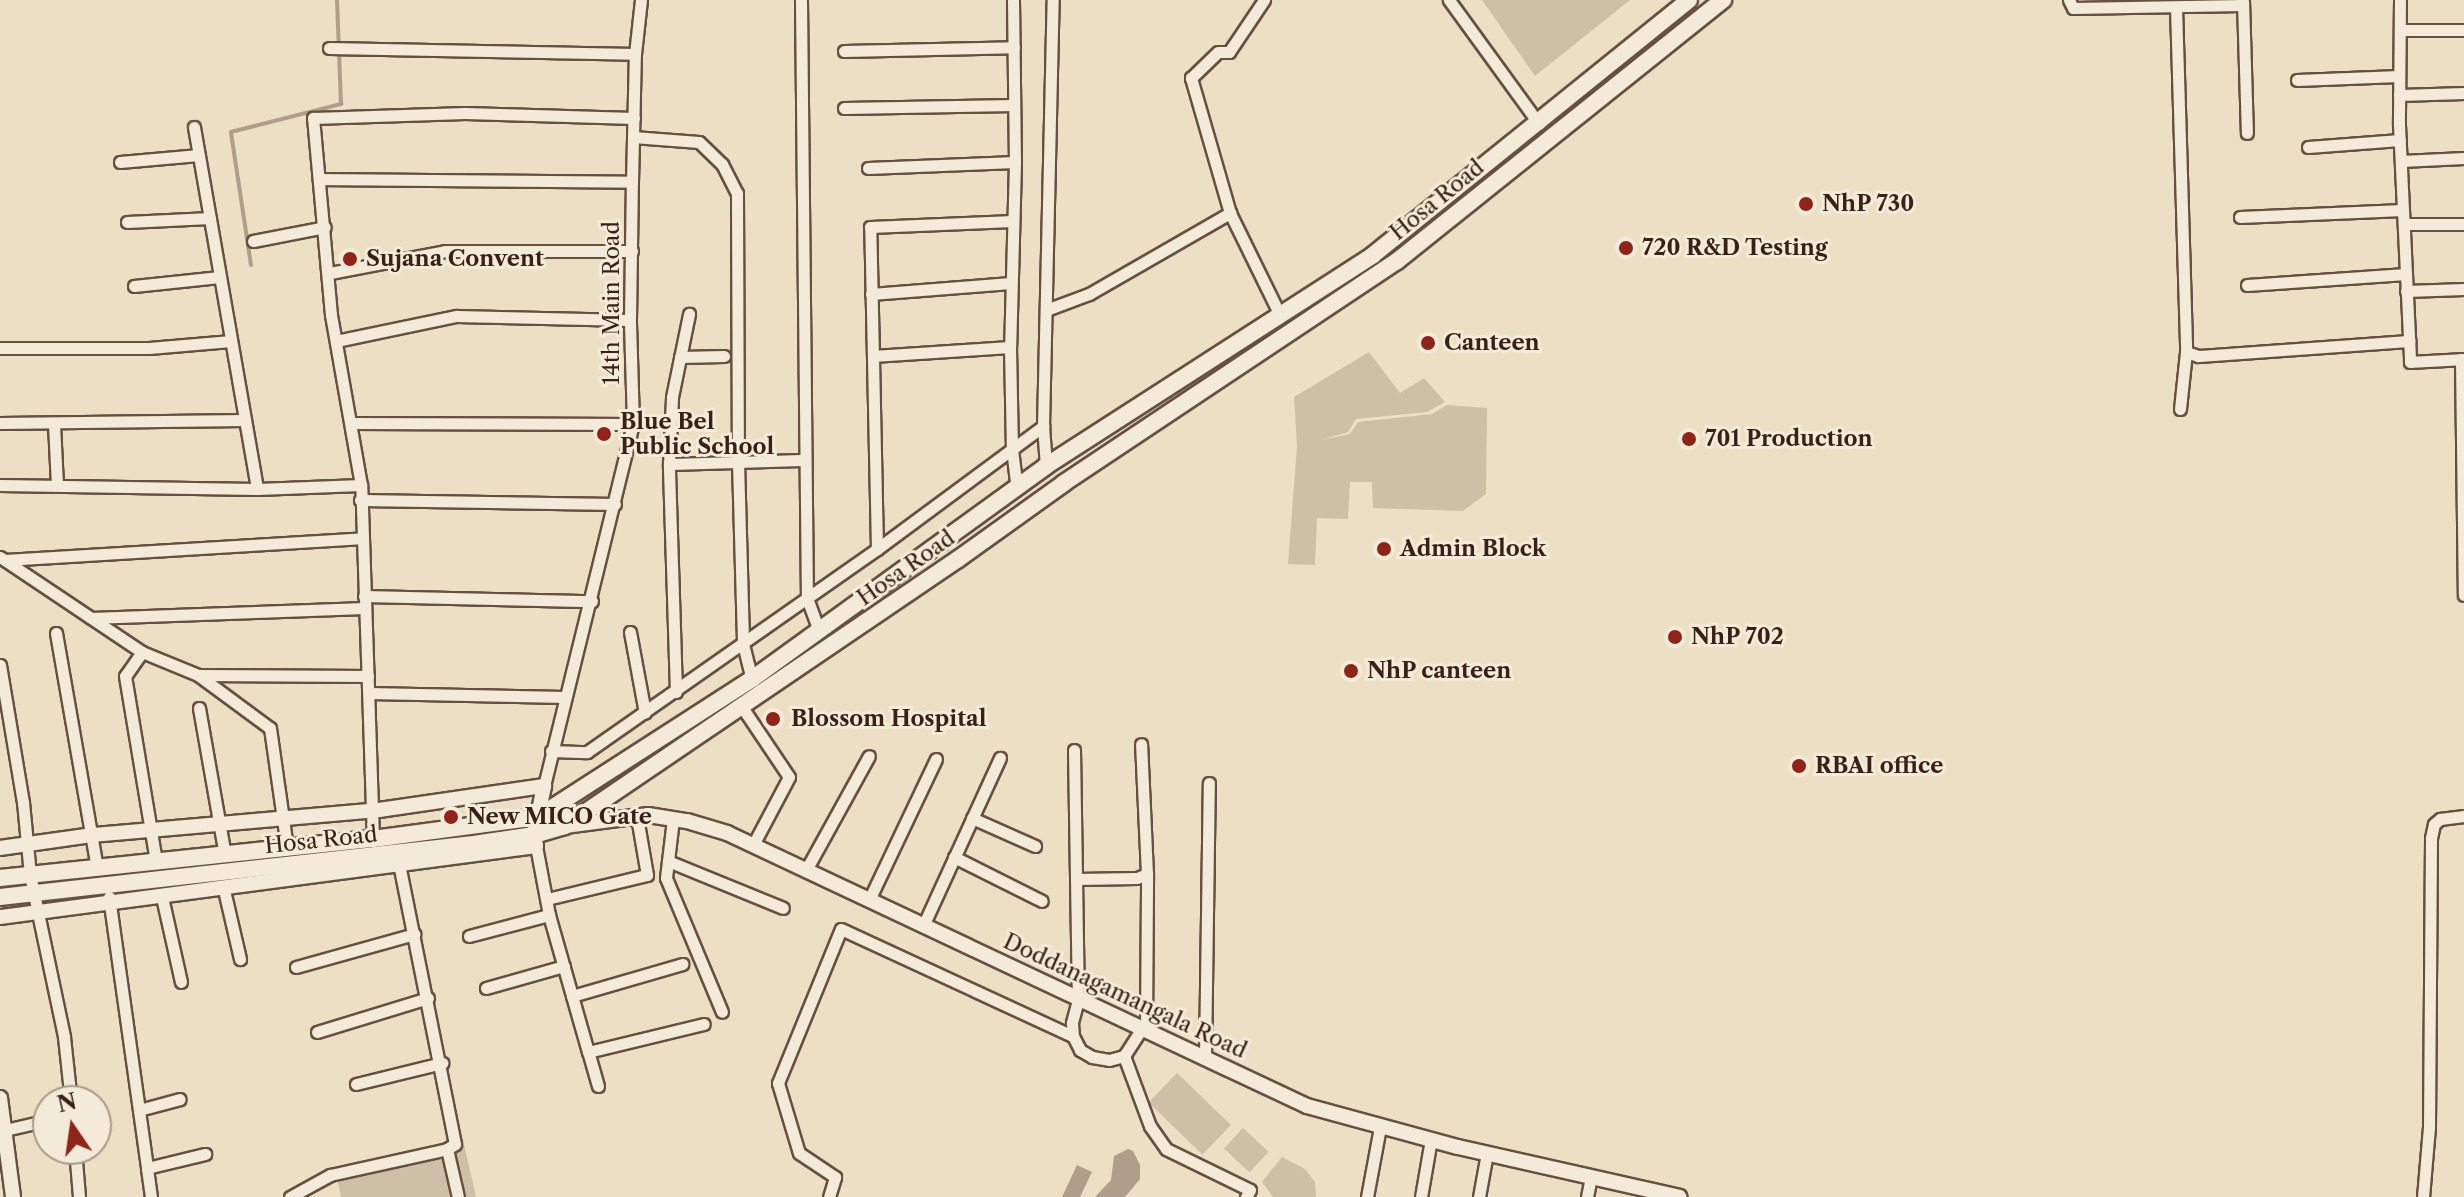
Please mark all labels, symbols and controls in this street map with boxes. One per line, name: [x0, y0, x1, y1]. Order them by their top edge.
street label: Hosa Road: [1385, 154, 1489, 246]
place label: NhP 730: [1822, 191, 1915, 217]
marker: NhP 730: [1797, 195, 1815, 213]
street label: 14th Main Road: [599, 221, 625, 385]
place label: 720 R&D Testing: [1642, 235, 1828, 261]
marker: 720 R&D Testing: [1617, 239, 1635, 257]
place label: Sujana Convent: [366, 246, 544, 272]
marker: Sujana Convent: [341, 250, 359, 268]
place label: Canteen: [1444, 330, 1540, 356]
marker: Canteen: [1419, 334, 1437, 352]
place label: Blue Bel Public School: [620, 408, 774, 460]
marker: Blue Bel Public School: [595, 425, 613, 443]
place label: 701 Production: [1705, 426, 1873, 452]
marker: 701 Production: [1680, 430, 1698, 448]
street label: Hosa Road: [852, 525, 960, 611]
place label: Admin Block: [1400, 536, 1546, 562]
marker: Admin Block: [1375, 540, 1393, 558]
place label: NhP 702: [1691, 624, 1784, 650]
marker: NhP 702: [1666, 628, 1684, 646]
place label: NhP canteen: [1367, 658, 1512, 684]
marker: NhP canteen: [1342, 662, 1360, 680]
place label: Blossom Hospital: [791, 706, 986, 732]
marker: Blossom Hospital: [762, 708, 784, 730]
place label: RBAI office: [1815, 753, 1943, 779]
marker: RBAI office: [1790, 757, 1808, 775]
place label: New MICO Gate: [467, 804, 653, 830]
marker: New MICO Gate: [442, 808, 460, 826]
street label: Hosa Road: [263, 821, 379, 859]
street label: Doddanagamangala Road: [999, 928, 1251, 1064]
north arrow: [32, 1085, 112, 1165]
text: N: [55, 1088, 79, 1118]

